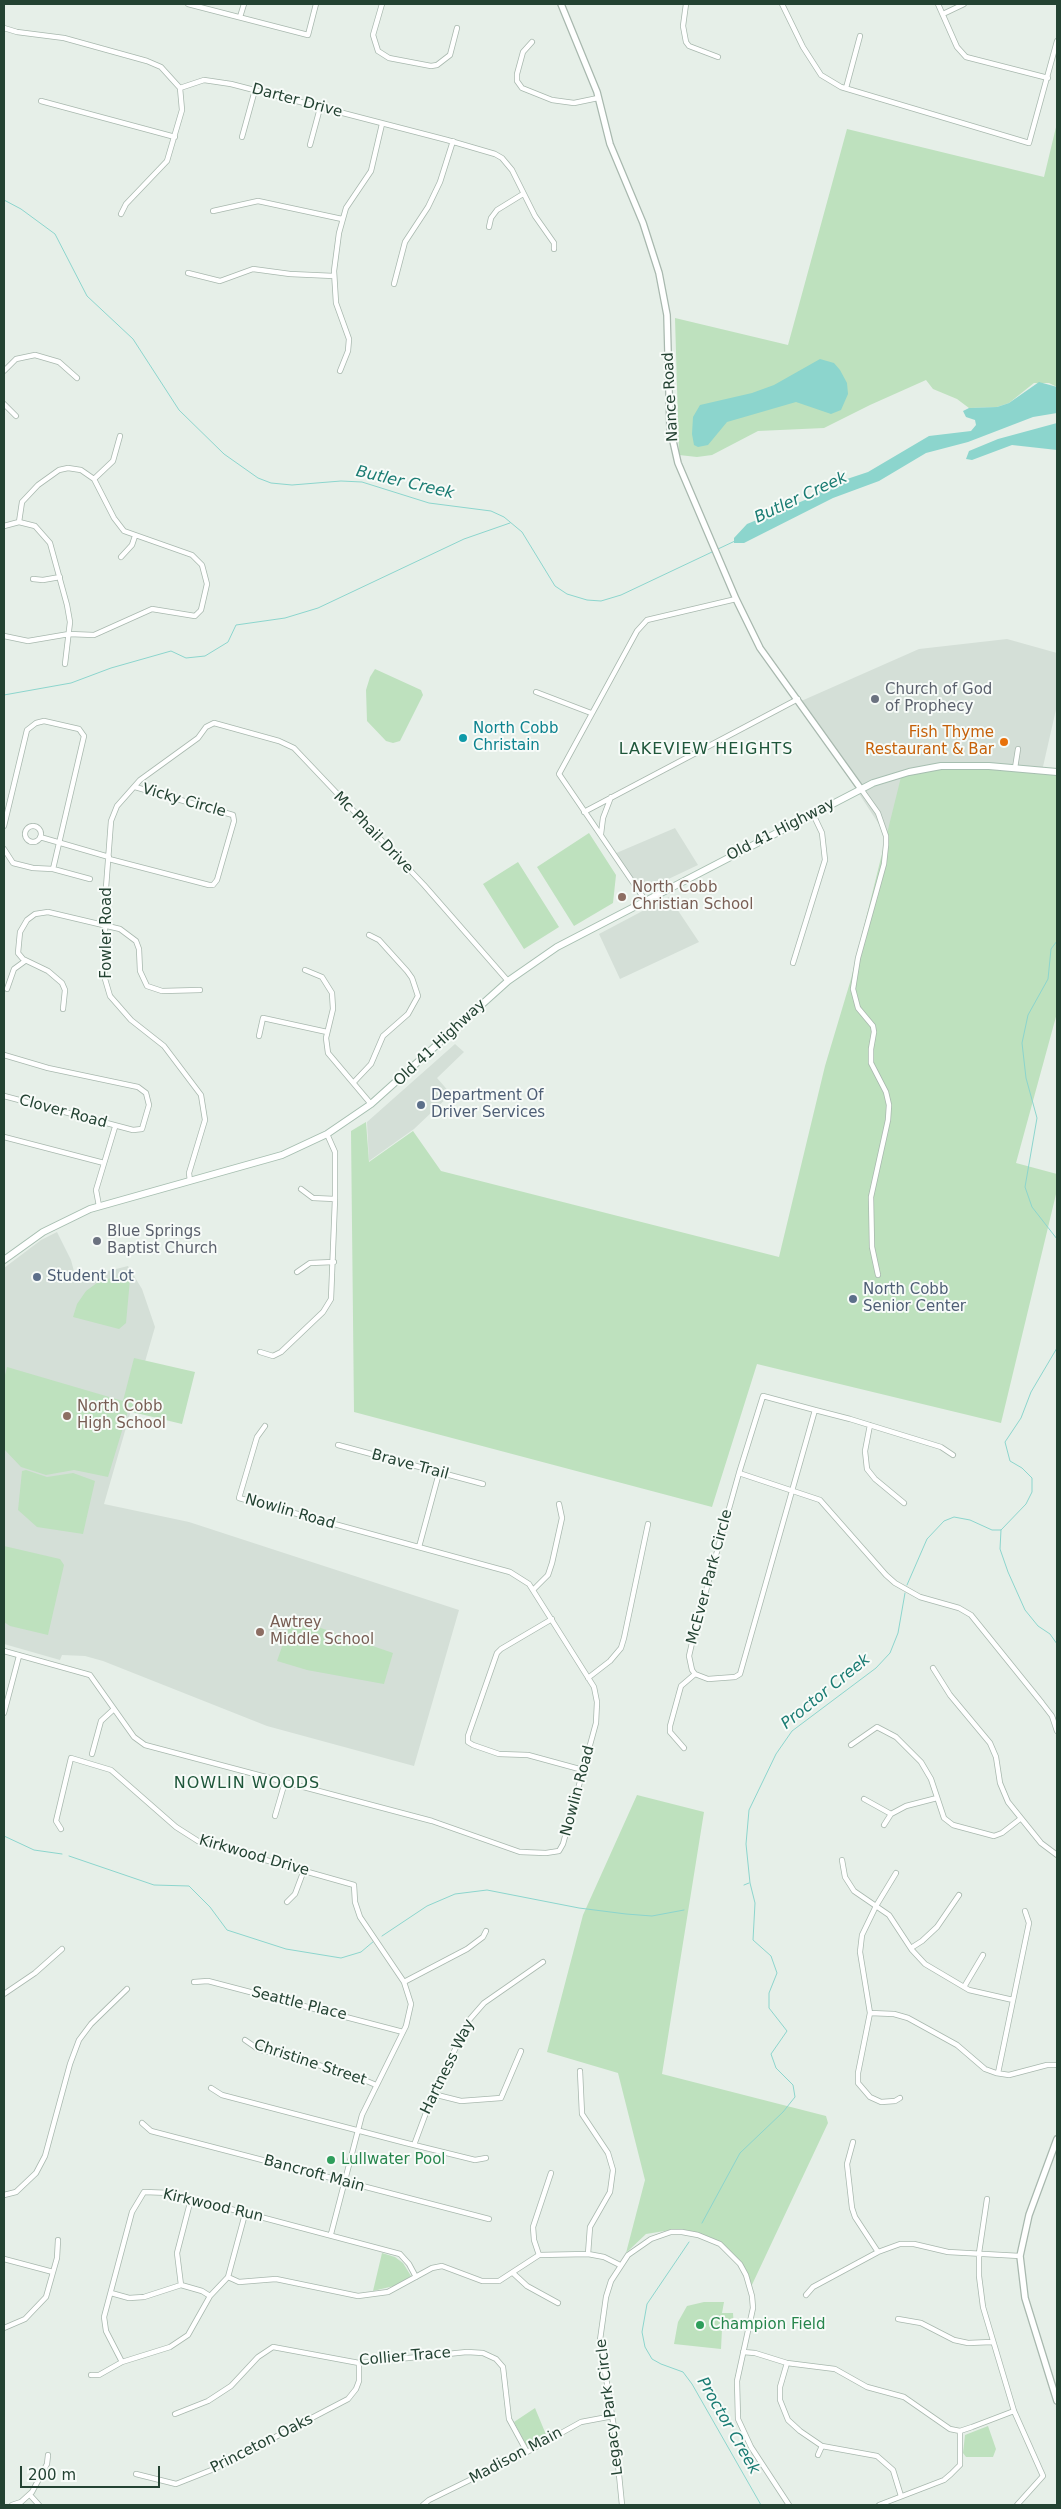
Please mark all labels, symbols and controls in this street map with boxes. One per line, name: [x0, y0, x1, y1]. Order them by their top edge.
street label: Darter Drive: [250, 80, 344, 122]
street label: Nance Road: [660, 352, 682, 442]
water label: Butler Creek: [354, 462, 456, 504]
water label: Butler Creek: [752, 468, 850, 528]
place label: Church of God of Prophecy: [885, 681, 992, 716]
marker: Church of God of Prophecy: [869, 693, 881, 705]
place label: North Cobb Christain: [473, 720, 558, 755]
place label: Fish Thyme Restaurant & Bar: [865, 724, 994, 759]
marker: North Cobb Christain: [457, 732, 469, 744]
marker: Fish Thyme Restaurant & Bar: [998, 736, 1010, 748]
district label: LAKEVIEW HEIGHTS: [617, 740, 795, 760]
street label: Vicky Circle: [140, 780, 228, 822]
street label: Mc Phail Drive: [329, 788, 417, 878]
street label: Old 41 Highway: [724, 795, 838, 865]
place label: North Cobb Christian School: [632, 879, 753, 914]
street label: Fowler Road: [98, 887, 116, 979]
marker: North Cobb Christian School: [616, 891, 628, 903]
street label: Old 41 Highway: [390, 996, 490, 1090]
place label: Department Of Driver Services: [431, 1087, 545, 1122]
street label: Clover Road: [17, 1092, 109, 1132]
marker: Department Of Driver Services: [415, 1099, 427, 1111]
place label: Blue Springs Baptist Church: [107, 1223, 218, 1258]
marker: Blue Springs Baptist Church: [91, 1235, 103, 1247]
place label: Student Lot: [47, 1268, 134, 1286]
marker: Student Lot: [31, 1271, 43, 1283]
place label: North Cobb Senior Center: [863, 1281, 966, 1316]
marker: North Cobb Senior Center: [847, 1293, 859, 1305]
place label: North Cobb High School: [77, 1398, 166, 1433]
marker: North Cobb High School: [61, 1410, 73, 1422]
street label: Brave Trail: [369, 1446, 451, 1484]
street label: Nowlin Road: [243, 1491, 337, 1533]
street label: McEver Park Circle: [683, 1508, 737, 1646]
place label: Awtrey Middle School: [270, 1614, 374, 1649]
marker: Awtrey Middle School: [254, 1626, 266, 1638]
water label: Proctor Creek: [778, 1650, 874, 1734]
street label: Nowlin Road: [557, 1744, 599, 1838]
district label: NOWLIN WOODS: [172, 1774, 322, 1794]
street label: Kirkwood Drive: [197, 1832, 311, 1880]
street label: Seattle Place: [249, 1983, 349, 2025]
street label: Hartness Way: [417, 2016, 479, 2118]
street label: Christine Street: [251, 2036, 369, 2090]
place label: Lullwater Pool: [341, 2151, 445, 2169]
street label: Bancroft Main: [262, 2152, 366, 2196]
marker: Lullwater Pool: [325, 2154, 337, 2166]
street label: Kirkwood Run: [161, 2186, 265, 2226]
place label: Champion Field: [710, 2316, 826, 2334]
marker: Champion Field: [694, 2319, 706, 2331]
street label: Legacy Park Circle: [593, 2338, 627, 2476]
street label: Collier Trace: [358, 2344, 452, 2370]
water label: Proctor Creek: [692, 2374, 764, 2478]
street label: Princeton Oaks: [208, 2410, 316, 2478]
street label: Madison Main: [466, 2424, 566, 2488]
scale bar: [22, 2456, 162, 2488]
text: 200 m: [28, 2466, 76, 2484]

